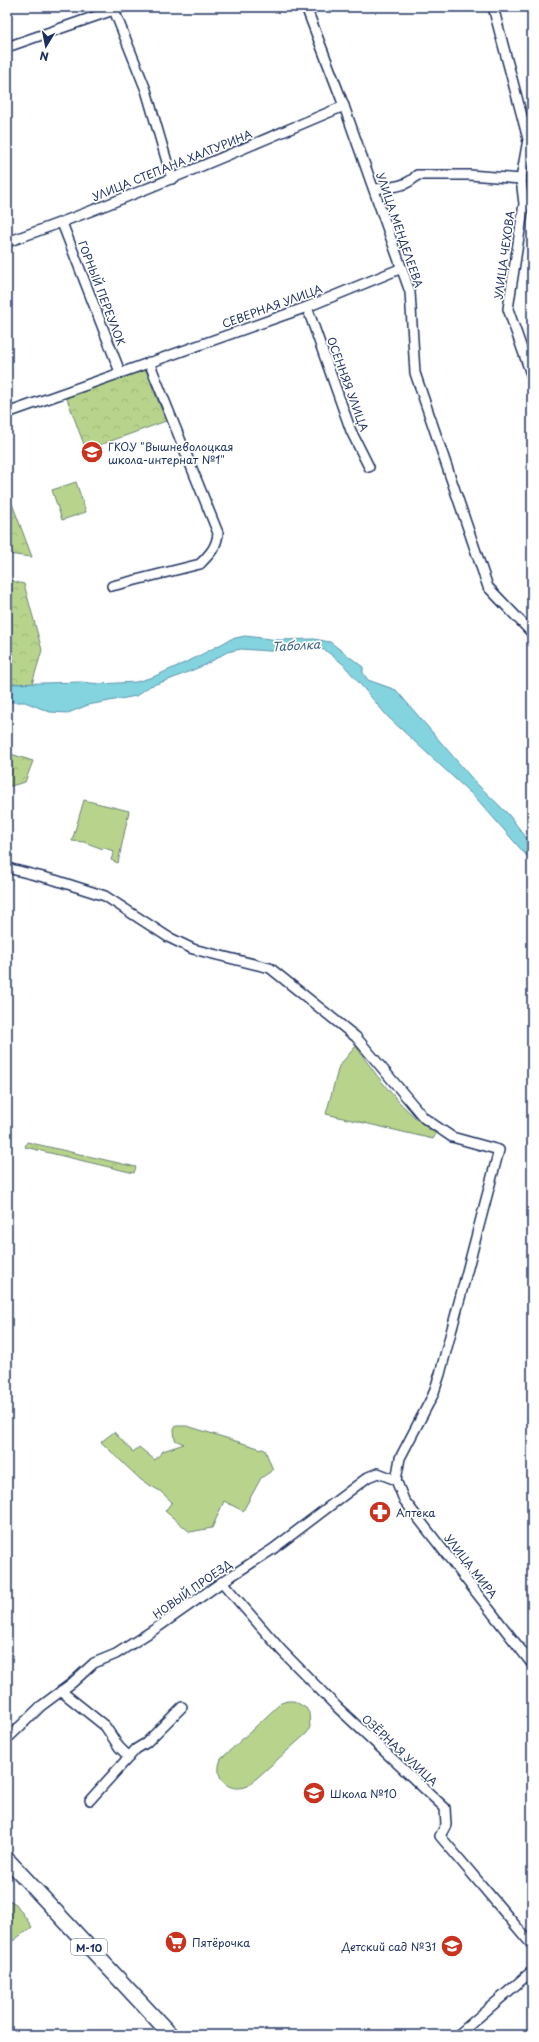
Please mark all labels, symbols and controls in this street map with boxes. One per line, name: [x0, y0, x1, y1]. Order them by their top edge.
north arrow: [26, 26, 66, 66]
text: N: [38, 47, 50, 65]
street label: УЛИЦА СТЕПАНА ХАЛТУРИНА: [89, 125, 255, 205]
street label: УЛИЦА МЕНДЕЛЕЕВА: [372, 170, 428, 290]
street label: УЛИЦА ЧЕХОВА: [489, 210, 519, 300]
street label: ГОРНЫЙ ПЕРЕУЛОК: [74, 238, 130, 348]
street label: СЕВЕРНАЯ УЛИЦА: [220, 280, 325, 332]
street label: ОСЕННЯЯ УЛИЦА: [323, 334, 373, 434]
place label: ГКОУ "Вышневолоцкая школа-интернат №1": [108, 438, 233, 468]
school or university icon: ГКОУ "Вышневолоцкая школа-интернат №1": [79, 439, 105, 465]
water label: Таболка: [271, 635, 321, 655]
pharmacy icon: Аптека: [367, 1499, 393, 1525]
place label: Аптека: [396, 1504, 436, 1521]
street label: УЛИЦА МИРА: [440, 1530, 502, 1602]
street label: НОВЫЙ ПРОЕЗД: [149, 1555, 235, 1623]
street label: ОЗЁРНАЯ УЛИЦА: [358, 1710, 442, 1790]
school or university icon: Школа №10: [301, 1780, 327, 1806]
place label: Школа №10: [330, 1785, 397, 1802]
supermarket icon: Пятёрочка: [163, 1929, 189, 1955]
school or university icon: Детский сад №31: [439, 1933, 465, 1959]
place label: Пятёрочка: [192, 1934, 250, 1951]
place label: Детский сад №31: [341, 1938, 436, 1955]
road number: М-10: [71, 1939, 107, 1955]

